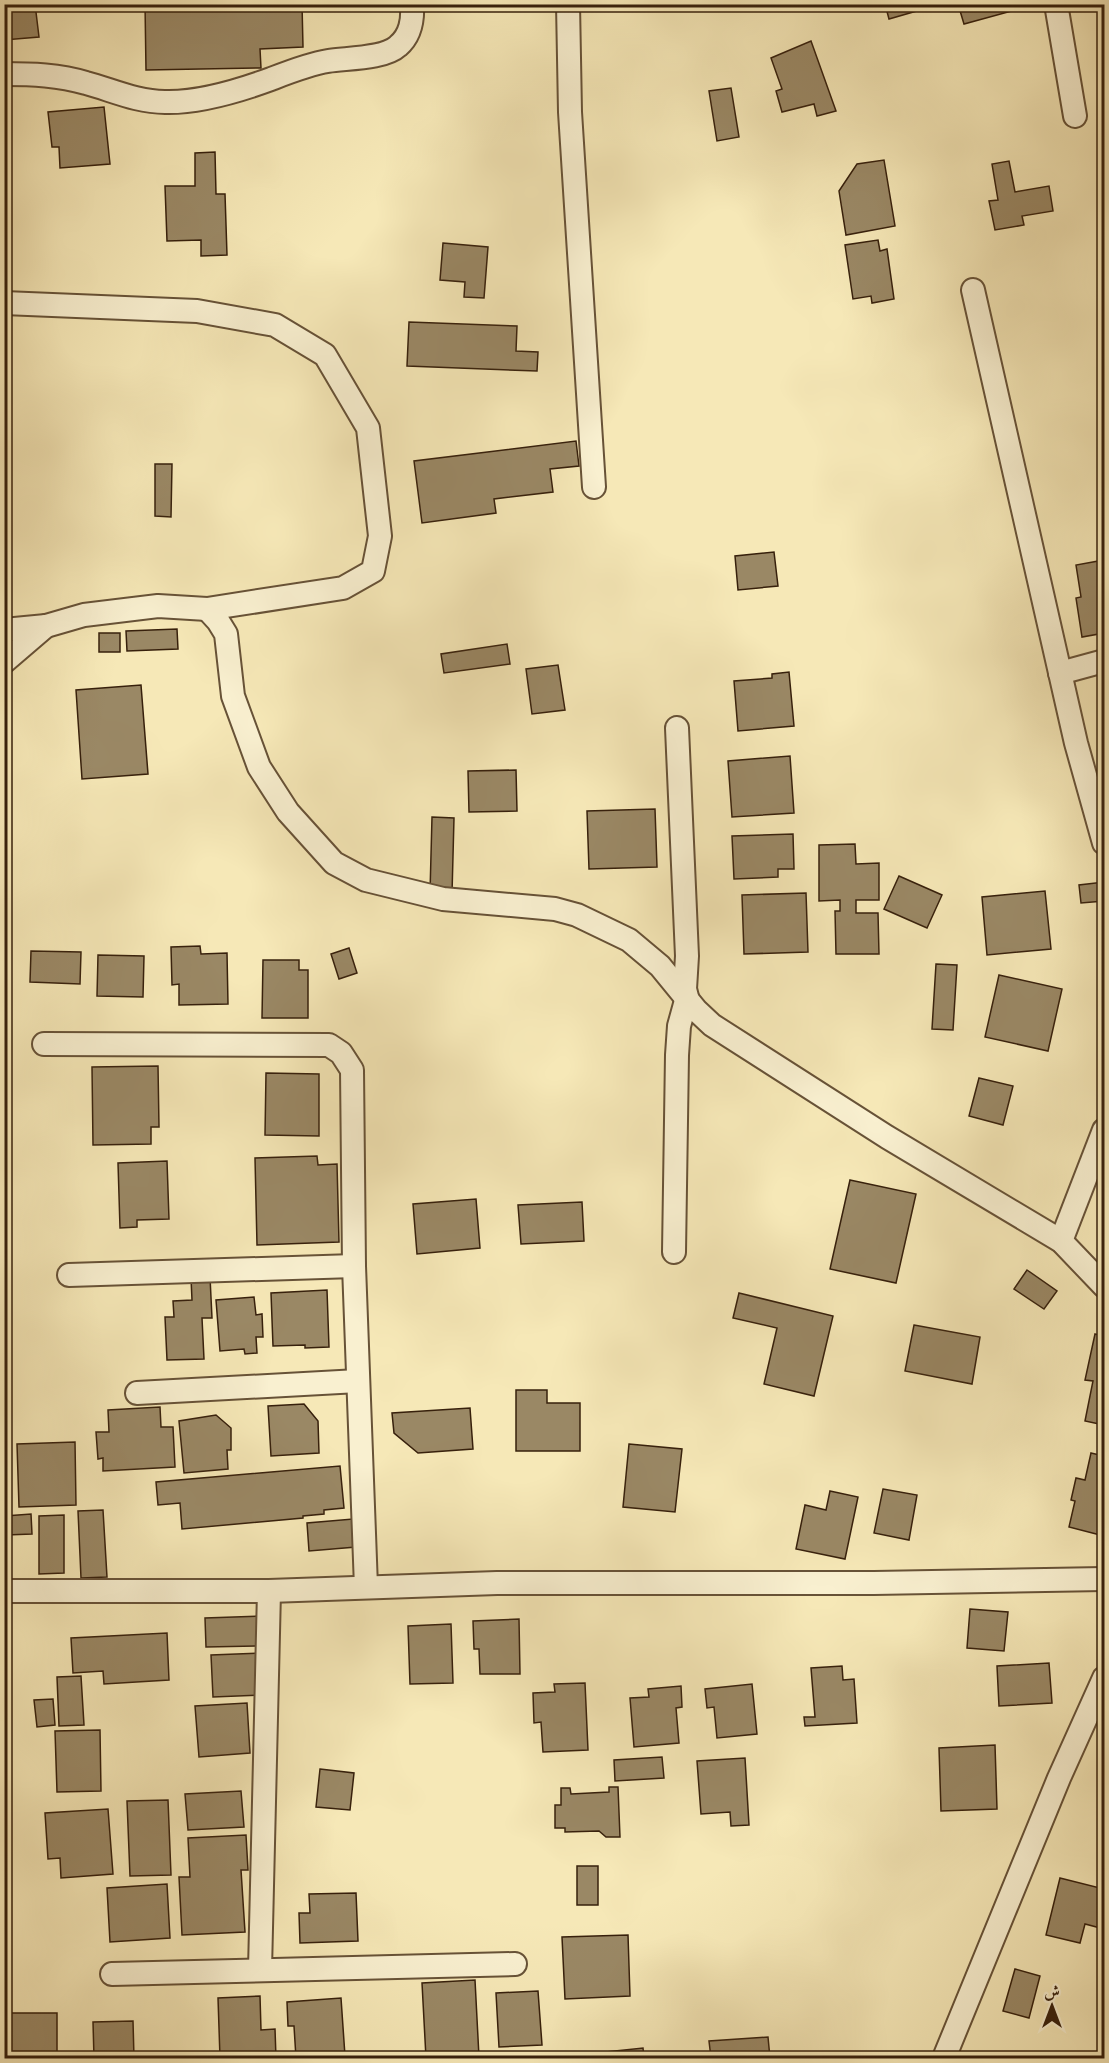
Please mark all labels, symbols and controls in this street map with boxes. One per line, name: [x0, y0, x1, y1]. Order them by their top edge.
north arrow: [1022, 1976, 1082, 2036]
text: ش: [1044, 1982, 1060, 2001]

